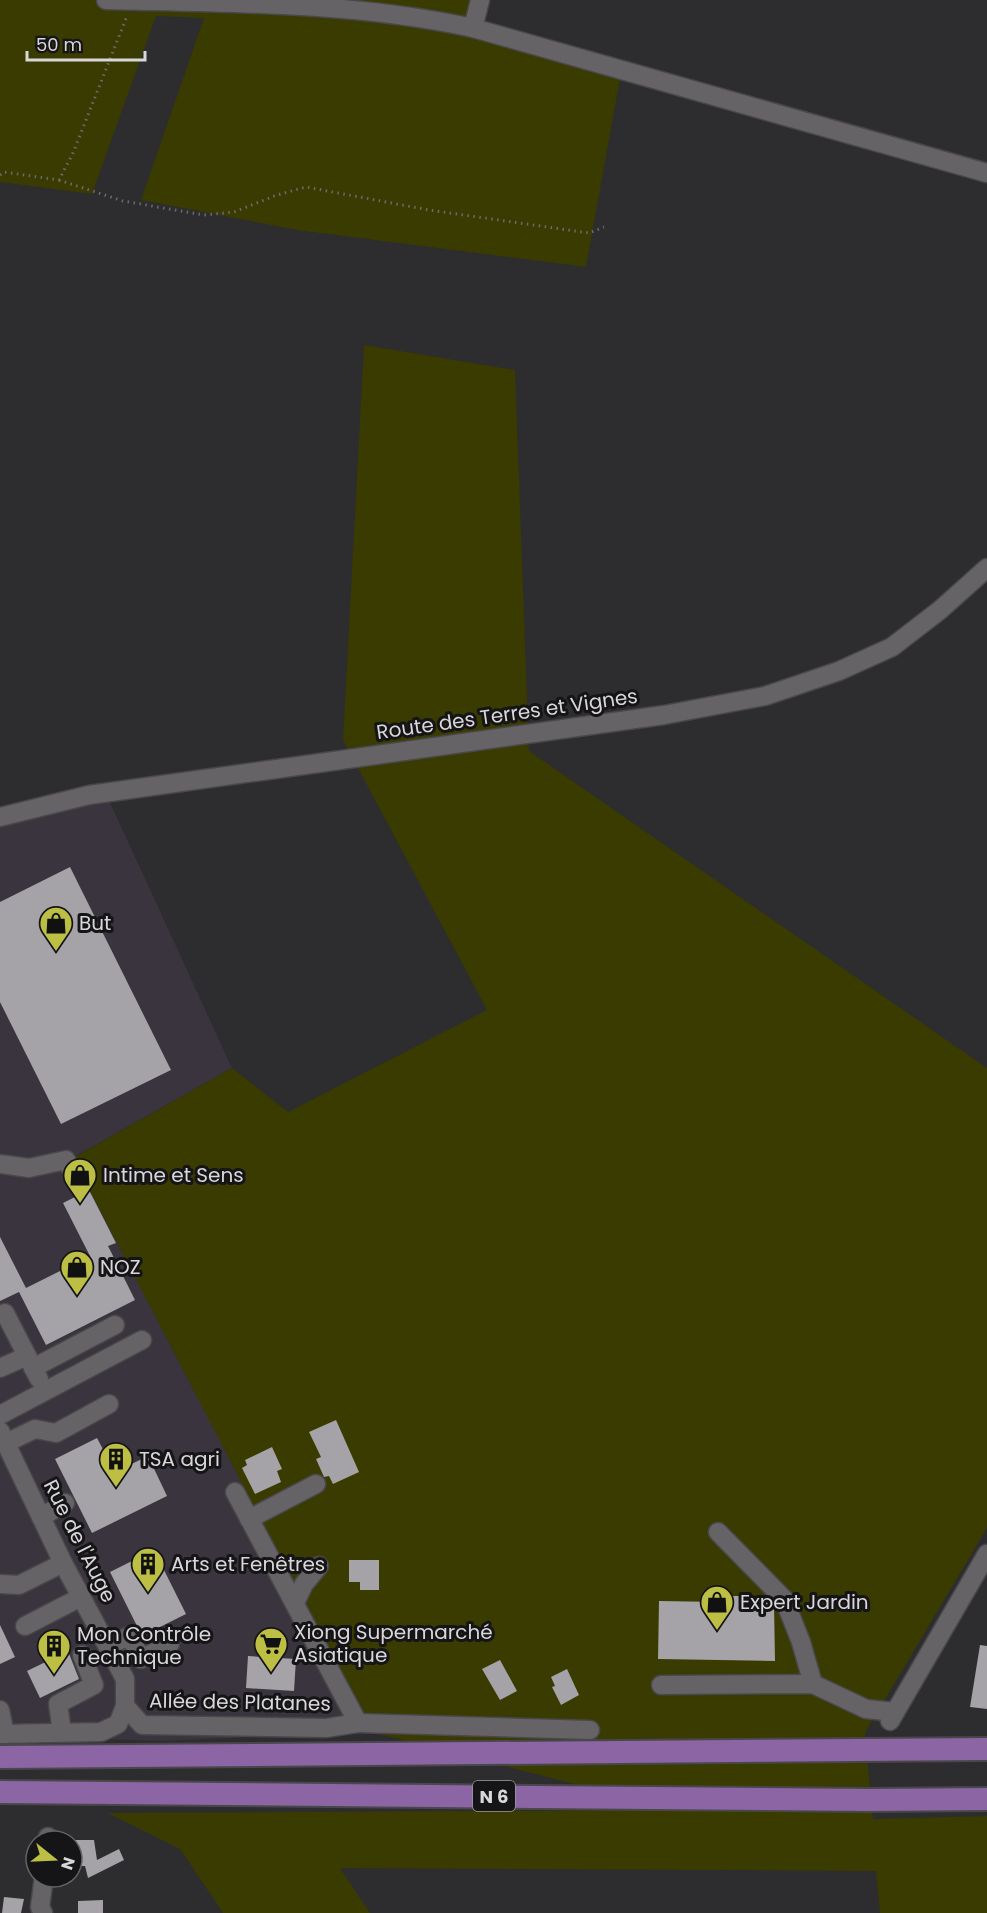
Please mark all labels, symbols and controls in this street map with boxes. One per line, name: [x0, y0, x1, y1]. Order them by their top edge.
scale bar: [27, 24, 146, 62]
text: 50 m: [36, 32, 82, 57]
street label: Route des Terres et Vignes: [375, 682, 639, 746]
shop icon: But: [38, 905, 74, 952]
place label: But: [79, 909, 111, 937]
shop icon: Intime et Sens: [62, 1157, 98, 1204]
place label: Intime et Sens: [103, 1161, 244, 1189]
shop icon: NOZ: [59, 1249, 95, 1296]
place label: NOZ: [100, 1253, 141, 1281]
building icon: TSA agri: [98, 1441, 134, 1488]
place label: TSA agri: [139, 1445, 220, 1473]
street label: Rue de l'Auge: [37, 1475, 123, 1607]
building icon: Arts et Fenêtres: [130, 1546, 166, 1593]
place label: Arts et Fenêtres: [171, 1550, 325, 1578]
shop icon: Expert Jardin: [699, 1584, 735, 1631]
place label: Expert Jardin: [740, 1588, 869, 1616]
place label: Xiong Supermarché Asiatique: [294, 1618, 493, 1669]
place label: Mon Contrôle Technique: [77, 1620, 211, 1671]
supermarket icon: Xiong Supermarché Asiatique: [253, 1626, 289, 1673]
building icon: Mon Contrôle Technique: [36, 1628, 72, 1675]
street label: Allée des Platanes: [149, 1686, 331, 1718]
road number: N 6: [473, 1781, 515, 1811]
north arrow: [24, 1829, 84, 1889]
text: N: [55, 1854, 81, 1873]

